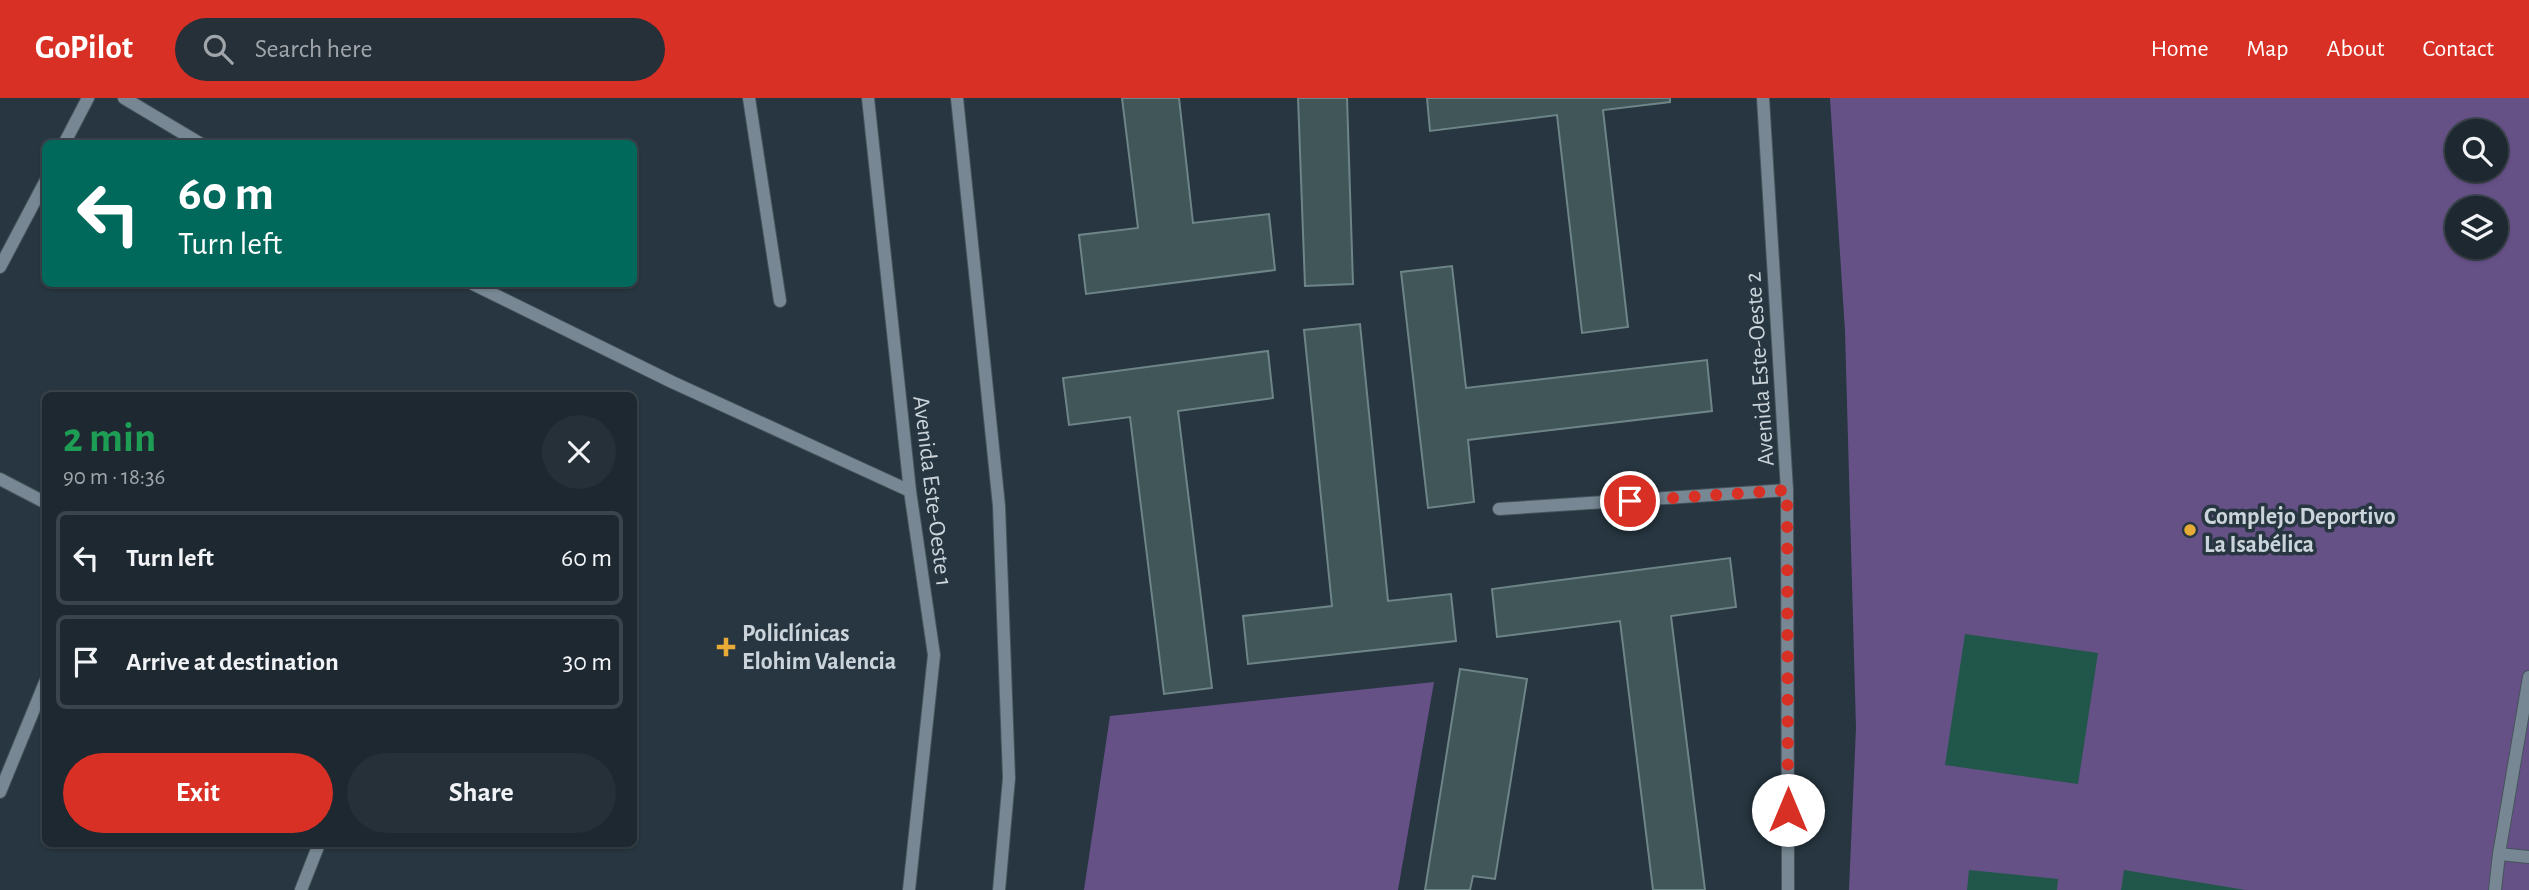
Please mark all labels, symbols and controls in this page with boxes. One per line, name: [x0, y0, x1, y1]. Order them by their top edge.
search box: [175, 18, 665, 81]
icon: search: [199, 30, 237, 68]
text: GoPilot: [35, 32, 133, 65]
text: Search here: [255, 36, 372, 62]
text: Home: [2151, 37, 2209, 61]
text: Map: [2247, 37, 2289, 61]
text: About: [2327, 37, 2384, 61]
text: Contact: [2422, 37, 2494, 61]
map controls: [2445, 119, 2508, 259]
button: search: [2445, 119, 2508, 182]
icon: left: [63, 168, 154, 259]
text: 60 m: [178, 170, 274, 219]
button: layers: [2445, 196, 2508, 259]
text: Turn left: [178, 228, 282, 260]
street label: Avenida Este-Oeste 2: [1741, 271, 1779, 467]
street label: Avenida Este-Oeste 1: [908, 394, 956, 588]
button: close: [542, 415, 616, 489]
text: 2 min: [63, 417, 156, 459]
text: 90 m · 18:36: [63, 466, 165, 489]
pin: [1600, 471, 1660, 531]
icon: arrive: [1611, 482, 1649, 520]
place label: Complejo Deportivo La Isabélica: [2204, 505, 2396, 557]
marker: Complejo Deportivo La Isabélica: [2182, 522, 2198, 538]
icon: left: [67, 539, 105, 577]
text: Turn left: [126, 545, 214, 571]
text: 60 m: [561, 545, 612, 571]
place label: Policlínicas Elohim Valencia: [742, 622, 896, 674]
marker: Policlínicas Elohim Valencia: [716, 637, 736, 657]
icon: arrive: [67, 643, 105, 681]
text: Arrive at destination: [126, 649, 339, 675]
text: 30 m: [562, 649, 612, 675]
button: Exit: [63, 753, 333, 833]
button: Share: [347, 753, 616, 833]
position arrow: [1751, 773, 1825, 847]

